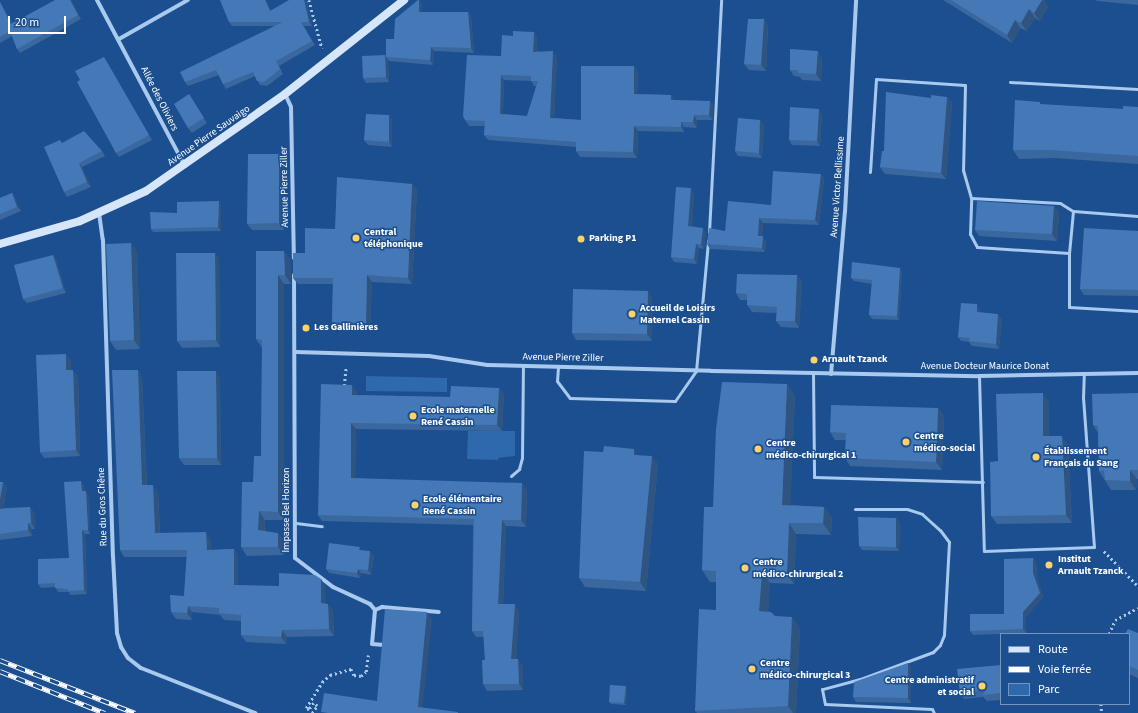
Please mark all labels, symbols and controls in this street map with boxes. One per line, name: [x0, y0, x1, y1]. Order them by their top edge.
scale bar: [10, 8, 68, 34]
text: 20 m: [15, 14, 39, 31]
street label: Allée des Oliviers: [138, 65, 180, 133]
street label: Avenue Pierre Sauvaigo: [165, 103, 253, 169]
street label: Avenue Victor Bellissime: [828, 136, 848, 238]
street label: Avenue Pierre Ziller: [278, 146, 292, 228]
place label: Central téléphonique: [364, 226, 423, 250]
marker: Central téléphonique: [351, 233, 361, 243]
place label: Parking P1: [589, 233, 636, 245]
marker: Parking P1: [576, 234, 586, 244]
place label: Accueil de Loisirs Maternel Cassin: [640, 302, 715, 326]
marker: Accueil de Loisirs Maternel Cassin: [627, 309, 637, 319]
place label: Les Gallinières: [314, 322, 378, 334]
marker: Les Gallinières: [301, 323, 311, 333]
street label: Avenue Pierre Ziller: [522, 351, 604, 365]
place label: Arnault Tzanck: [822, 354, 888, 366]
marker: Arnault Tzanck: [809, 355, 819, 365]
street label: Avenue Docteur Maurice Donat: [921, 361, 1049, 373]
place label: Ecole maternelle René Cassin: [421, 404, 495, 428]
marker: Ecole maternelle René Cassin: [408, 411, 418, 421]
place label: Centre médico-social: [914, 430, 975, 454]
place label: Centre médico-chirurgical 1: [766, 437, 856, 460]
marker: Centre médico-social: [901, 437, 911, 447]
marker: Centre médico-chirurgical 1: [753, 444, 763, 454]
place label: Établissement Français du Sang: [1044, 445, 1118, 468]
marker: Établissement Français du Sang: [1031, 452, 1041, 462]
street label: Rue du Gros Chêne: [96, 467, 110, 547]
street label: Impasse Bel Horizon: [281, 467, 293, 553]
place label: Ecole élémentaire René Cassin: [423, 493, 502, 516]
marker: Ecole élémentaire René Cassin: [410, 500, 420, 510]
place label: Institut Arnault Tzanck: [1058, 553, 1124, 576]
place label: Centre médico-chirurgical 2: [753, 556, 843, 580]
marker: Institut Arnault Tzanck: [1043, 559, 1055, 571]
marker: Centre médico-chirurgical 2: [740, 563, 750, 573]
legend: [1000, 633, 1130, 705]
text: Route: [1038, 641, 1068, 658]
place label: Centre médico-chirurgical 3: [760, 657, 850, 680]
text: Voie ferrée: [1038, 661, 1091, 678]
marker: Centre médico-chirurgical 3: [747, 664, 757, 674]
place label: Centre administratif et social: [885, 674, 974, 698]
marker: Centre administratif et social: [977, 681, 987, 691]
text: Parc: [1038, 681, 1060, 698]

